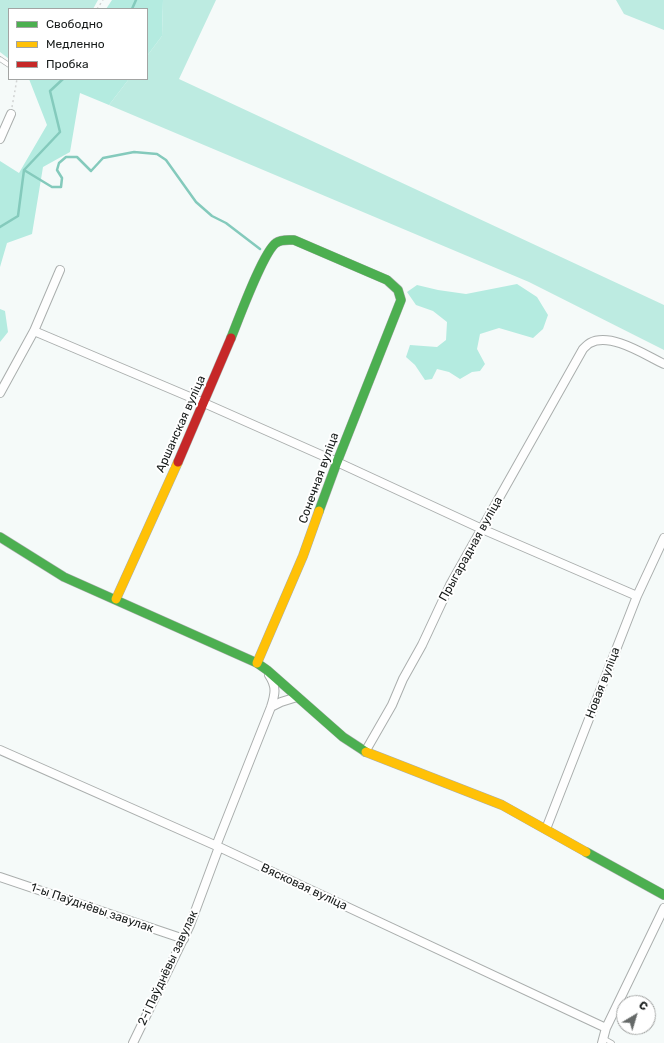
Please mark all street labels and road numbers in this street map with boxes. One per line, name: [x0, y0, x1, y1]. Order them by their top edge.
street label: Аршанская вуліца: [153, 373, 209, 475]
street label: Сонечная вуліца: [296, 431, 342, 525]
street label: Прыгарадная вуліца: [436, 494, 506, 604]
street label: Новая вуліца: [583, 645, 623, 721]
street label: Вясковая вуліца: [258, 861, 350, 913]
street label: 1-ы Паўднёвы завулак: [29, 880, 155, 936]
street label: 2-і Паўднёвы завулак: [135, 908, 201, 1028]

